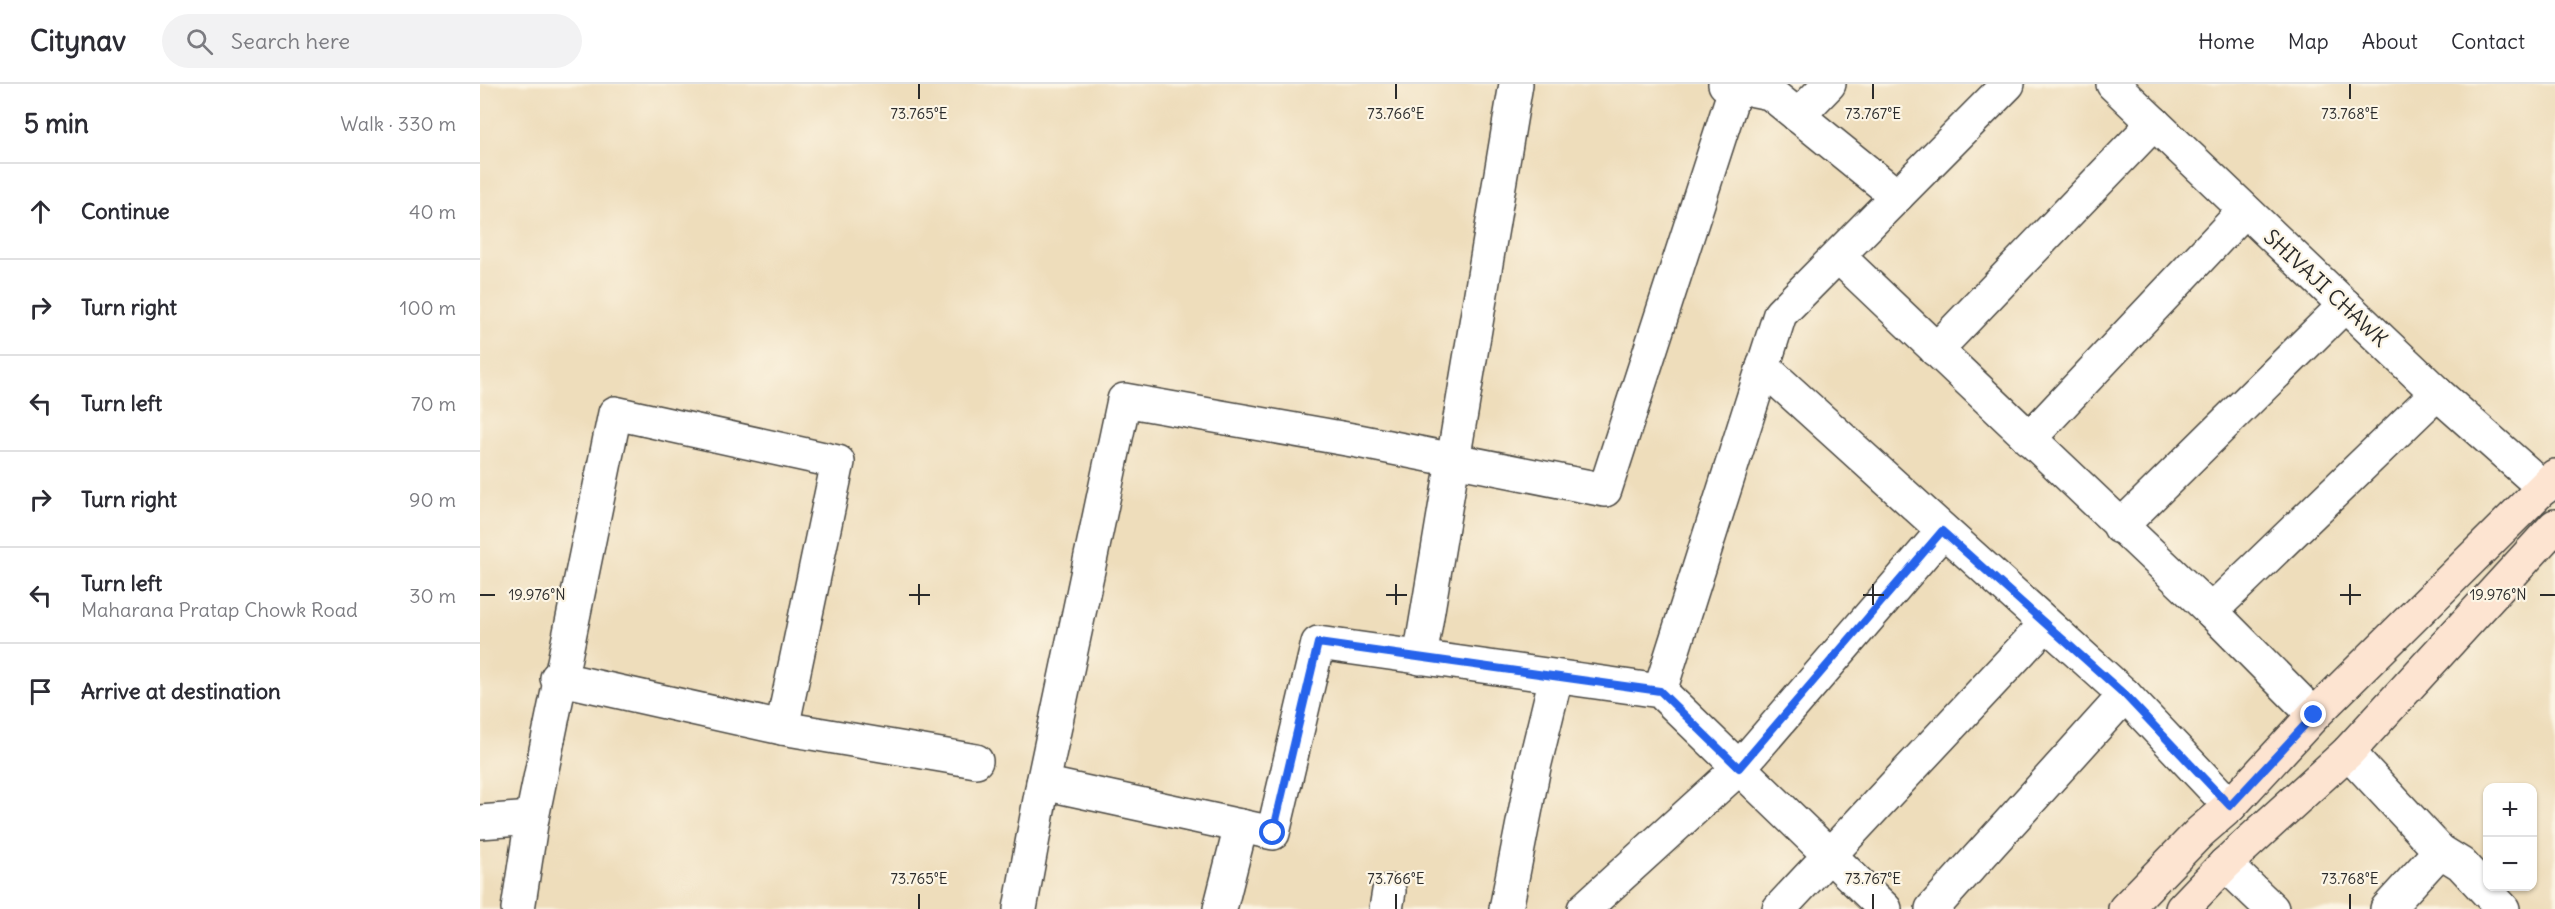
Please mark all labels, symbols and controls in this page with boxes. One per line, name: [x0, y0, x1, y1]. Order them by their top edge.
search box: [162, 14, 582, 68]
text: Citynav: [30, 23, 126, 59]
icon: search: [183, 25, 216, 58]
text: Search here: [231, 27, 350, 55]
text: Home: [2198, 28, 2255, 55]
text: Map: [2288, 28, 2329, 55]
text: About: [2362, 28, 2418, 55]
text: Contact: [2451, 28, 2525, 55]
text: 73.765°E: [890, 104, 948, 123]
text: 73.766°E: [1367, 104, 1425, 123]
text: 73.767°E: [1845, 104, 1901, 123]
text: 73.768°E: [2321, 104, 2379, 123]
text: 5 min: [24, 107, 89, 140]
text: Walk · 330 m: [340, 111, 456, 136]
icon: ahead: [24, 195, 57, 228]
text: Continue: [81, 197, 170, 225]
text: 40 m: [409, 199, 456, 224]
street label: SHIVAJI CHAWK: [2258, 223, 2394, 353]
icon: right: [24, 291, 57, 324]
text: Turn right: [81, 293, 177, 321]
text: 100 m: [399, 295, 456, 320]
icon: left: [24, 387, 57, 420]
text: Turn left: [81, 389, 162, 417]
text: 70 m: [411, 391, 456, 416]
icon: right: [24, 483, 57, 516]
text: Turn right: [81, 485, 177, 513]
text: 90 m: [409, 487, 456, 512]
text: Turn left: [81, 569, 162, 597]
icon: left: [24, 579, 57, 612]
text: 30 m: [409, 583, 456, 608]
text: 19.976°N: [508, 585, 566, 604]
text: 19.976°N: [2469, 585, 2527, 604]
text: Maharana Pratap Chowk Road: [81, 597, 358, 622]
icon: arrive: [24, 675, 57, 708]
text: Arrive at destination: [81, 677, 281, 705]
route end: [2300, 701, 2326, 727]
map controls: [2483, 783, 2537, 891]
button: +: [2483, 783, 2537, 837]
route start: [1259, 819, 1285, 845]
button: −: [2483, 837, 2537, 891]
text: 73.765°E: [890, 869, 948, 888]
text: 73.766°E: [1367, 869, 1425, 888]
text: 73.767°E: [1845, 869, 1901, 888]
text: 73.768°E: [2321, 869, 2379, 888]

